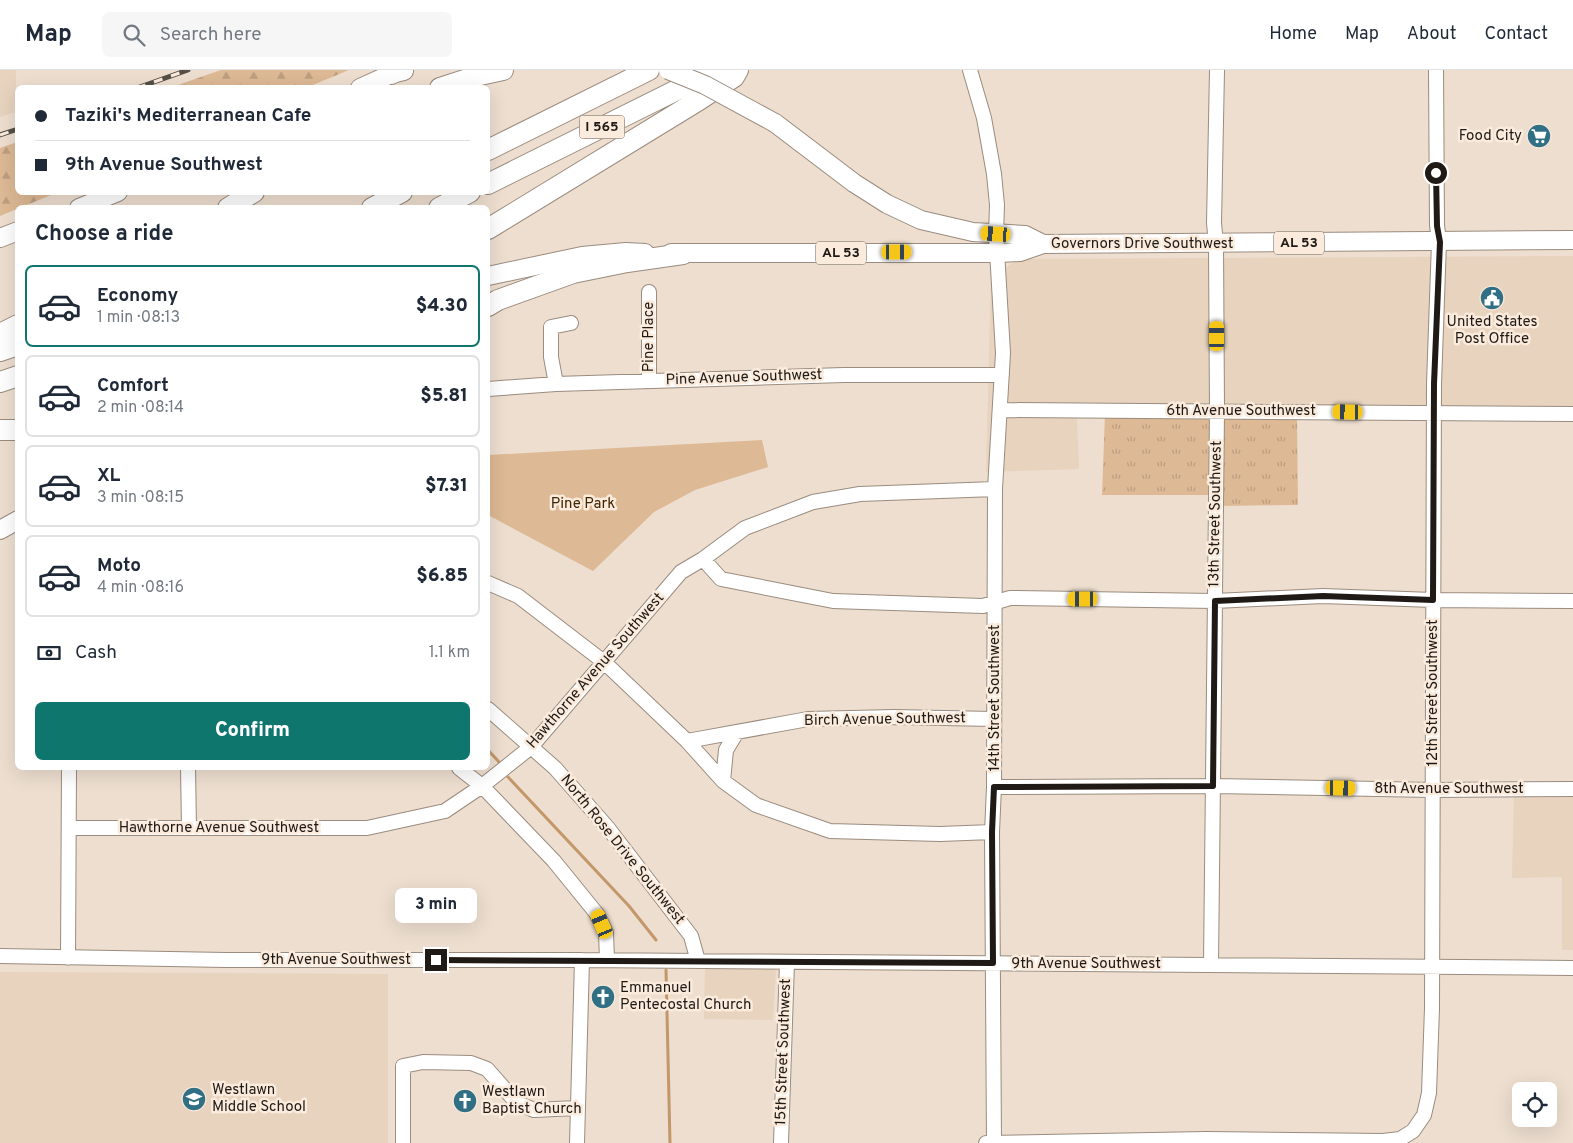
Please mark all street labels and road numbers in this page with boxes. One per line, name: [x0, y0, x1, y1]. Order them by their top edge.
road number: I 565: [580, 116, 624, 138]
road number: AL 53: [1274, 232, 1324, 254]
street label: Governors Drive Southwest: [1051, 235, 1233, 254]
road number: AL 53: [816, 242, 866, 264]
street label: Pine Place: [640, 302, 659, 372]
street label: Pine Avenue Southwest: [665, 366, 823, 390]
street label: 6th Avenue Southwest: [1166, 402, 1316, 421]
street label: 13th Street Southwest: [1205, 440, 1227, 588]
street label: Hawthorne Avenue Southwest: [523, 589, 669, 753]
street label: 12th Street Southwest: [1424, 619, 1443, 767]
street label: 14th Street Southwest: [986, 624, 1005, 772]
street label: Birch Avenue Southwest: [804, 709, 966, 731]
street label: North Rose Drive Southwest: [555, 771, 689, 929]
street label: 8th Avenue Southwest: [1374, 780, 1524, 799]
street label: Hawthorne Avenue Southwest: [119, 819, 319, 838]
street label: 9th Avenue Southwest: [261, 951, 411, 970]
street label: 9th Avenue Southwest: [1011, 955, 1161, 974]
street label: 15th Street Southwest: [772, 978, 796, 1126]

